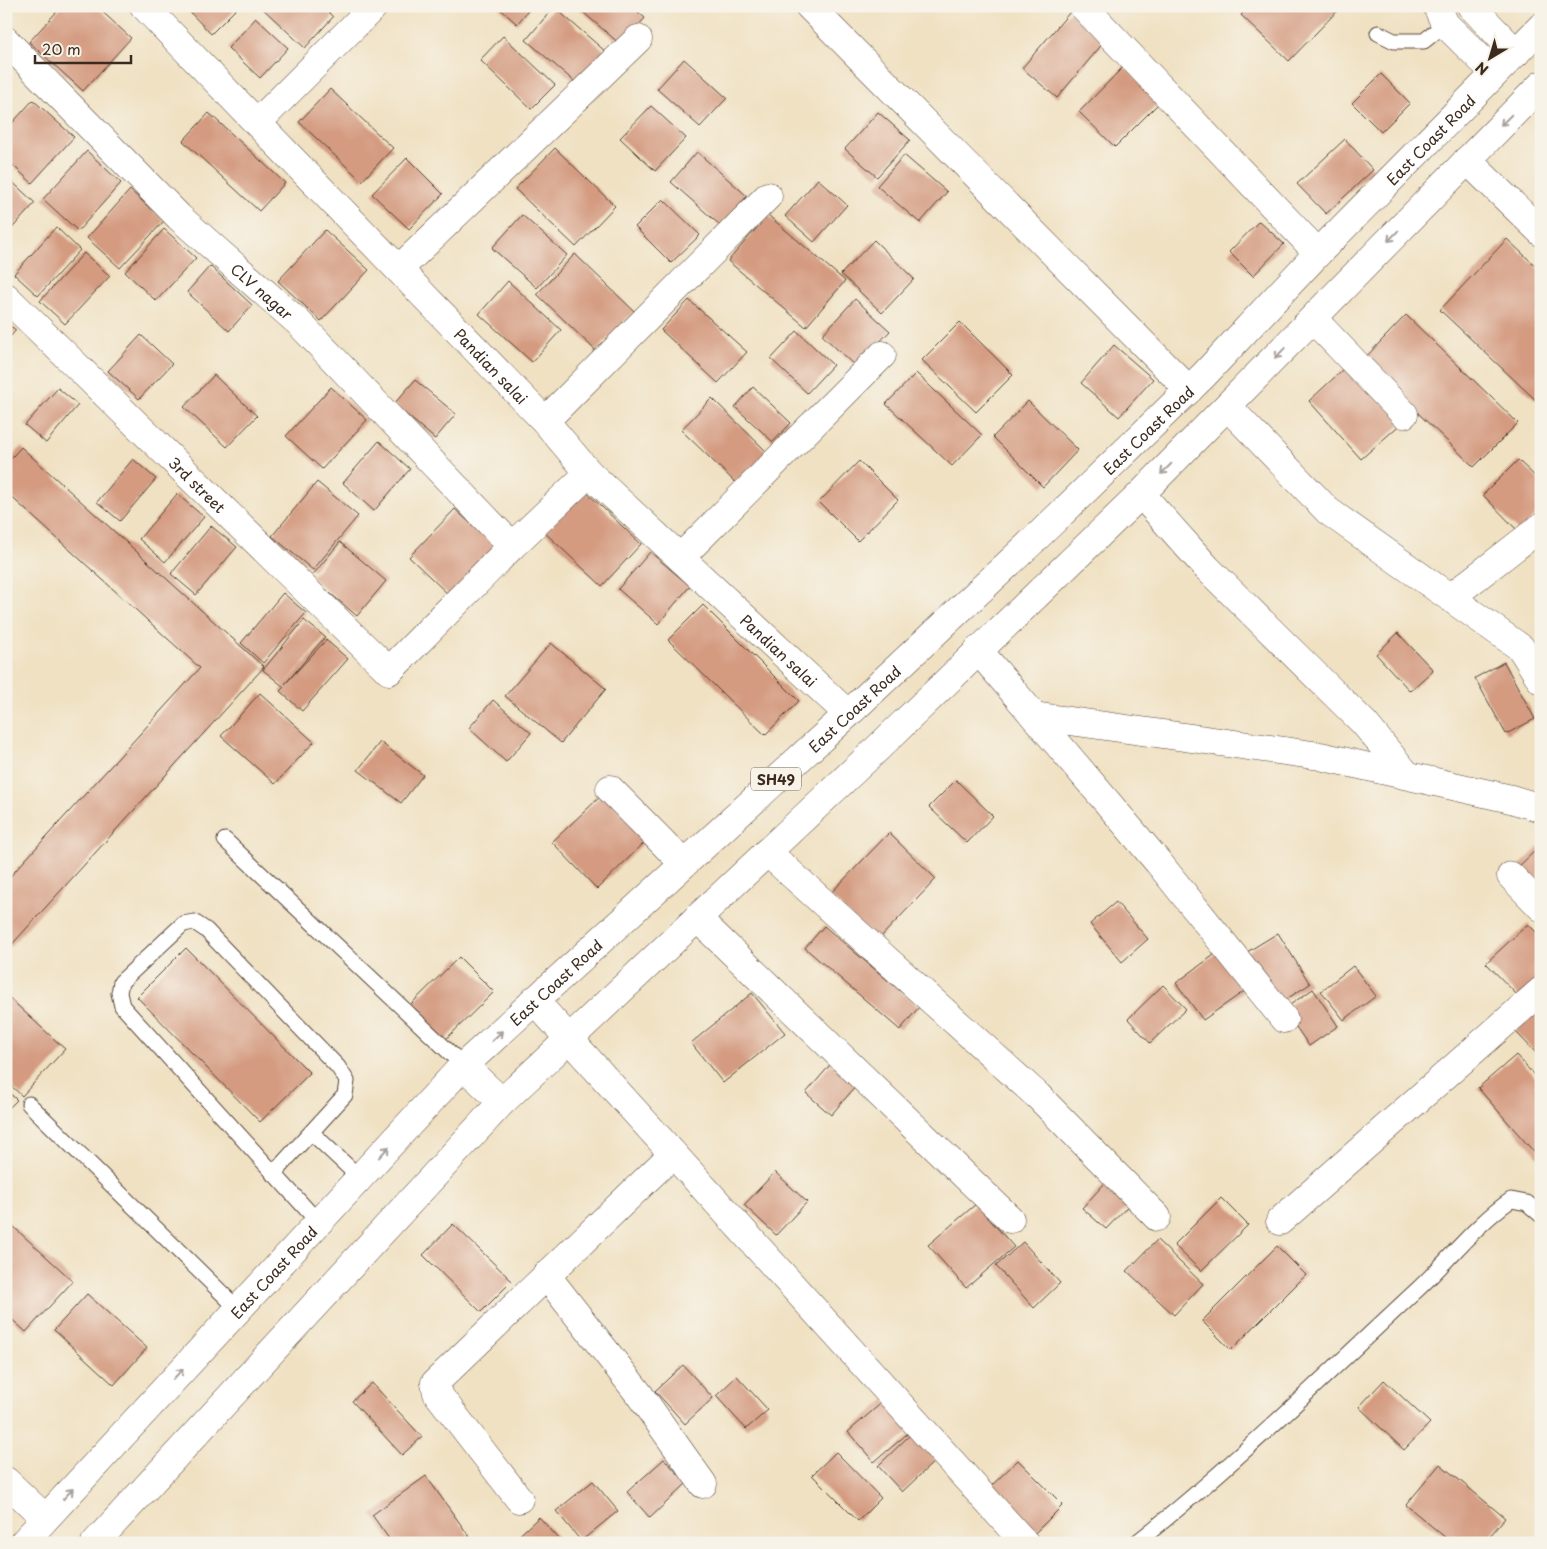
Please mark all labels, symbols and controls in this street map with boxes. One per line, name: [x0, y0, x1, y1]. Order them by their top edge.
scale bar: [35, 32, 131, 64]
north arrow: [1464, 32, 1514, 82]
text: 20 m: [42, 37, 81, 60]
text: N: [1471, 57, 1493, 80]
street label: East Coast Road: [1380, 89, 1480, 190]
one-way arrow: [1500, 114, 1512, 126]
one-way arrow: [1387, 230, 1399, 243]
street label: CLV nagar: [226, 257, 299, 325]
street label: Pandian salai: [449, 322, 534, 409]
one-way arrow: [1274, 347, 1286, 360]
street label: East Coast Road: [1097, 380, 1199, 479]
street label: 3rd street: [164, 451, 232, 518]
one-way arrow: [1160, 463, 1172, 475]
street label: Pandian salai: [736, 608, 823, 692]
street label: East Coast Road: [803, 659, 905, 757]
road number: SH49: [751, 768, 801, 791]
street label: East Coast Road: [504, 933, 607, 1030]
one-way arrow: [490, 1030, 503, 1042]
one-way arrow: [378, 1146, 390, 1159]
street label: East Coast Road: [224, 1220, 322, 1323]
one-way arrow: [172, 1368, 184, 1381]
one-way arrow: [62, 1487, 74, 1500]

